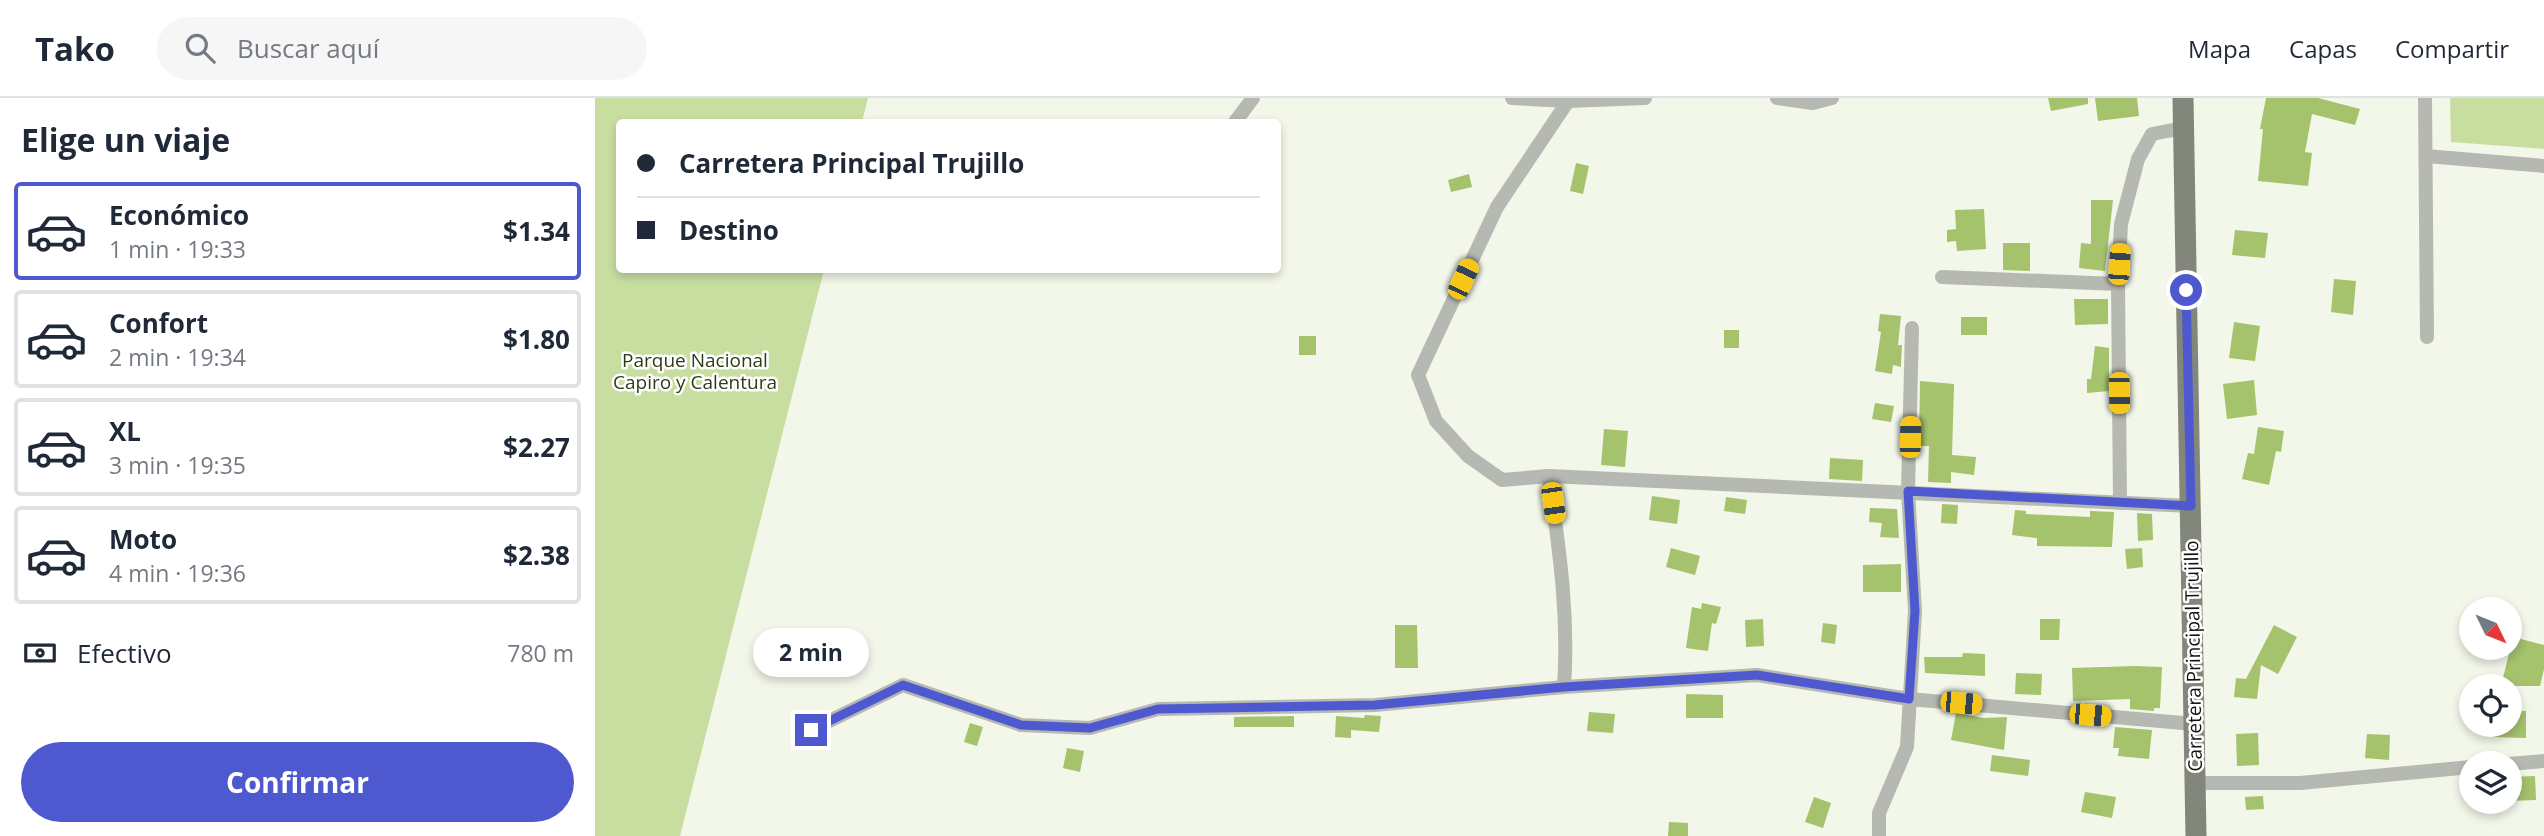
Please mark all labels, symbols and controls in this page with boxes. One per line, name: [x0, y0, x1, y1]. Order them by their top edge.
search box: [157, 17, 647, 80]
text: Tako: [35, 26, 115, 71]
icon: search: [181, 29, 219, 67]
text: Buscar aquí: [237, 30, 379, 66]
text: Mapa: [2188, 32, 2251, 65]
text: Capas: [2289, 32, 2357, 65]
text: Compartir: [2395, 32, 2509, 65]
text: Elige un viaje: [21, 118, 230, 161]
text: Carretera Principal Trujillo: [679, 145, 1024, 181]
text: Económico: [109, 197, 249, 233]
icon: car: [25, 200, 88, 263]
text: Destino: [679, 212, 779, 248]
text: $1.34: [503, 213, 570, 249]
text: 1 min · 19:33: [109, 233, 246, 265]
car: [2108, 242, 2131, 286]
car: [1445, 256, 1482, 302]
route start: [2170, 274, 2202, 306]
text: Confort: [109, 305, 208, 341]
icon: car: [25, 308, 88, 371]
text: $1.80: [503, 321, 570, 357]
text: 2 min · 19:34: [109, 341, 246, 373]
park label: Parque Nacional Capiro y Calentura: [613, 347, 777, 395]
car: [2109, 372, 2130, 414]
text: XL: [109, 413, 141, 449]
icon: car: [25, 416, 88, 479]
car: [1900, 416, 1921, 458]
text: $2.27: [503, 429, 570, 465]
text: 3 min · 19:35: [109, 449, 246, 481]
car: [1540, 481, 1567, 525]
text: Moto: [109, 521, 177, 557]
icon: car: [25, 524, 88, 587]
text: $2.38: [503, 537, 570, 573]
street label: Carretera Principal Trujillo: [2178, 540, 2208, 772]
text: 4 min · 19:36: [109, 557, 246, 589]
north arrow: [2459, 597, 2522, 660]
map controls: [2459, 597, 2522, 814]
callout: 2 min: [753, 628, 869, 678]
icon: cash: [21, 634, 59, 672]
text: Efectivo: [77, 635, 172, 671]
text: 2 min: [779, 636, 843, 668]
text: 780 m: [507, 637, 574, 669]
button: locate: [2459, 674, 2522, 737]
car: [1940, 691, 1983, 715]
car: [2069, 703, 2112, 727]
route end: [795, 714, 827, 746]
button: Confirmar: [21, 742, 574, 822]
button: layers: [2459, 751, 2522, 814]

